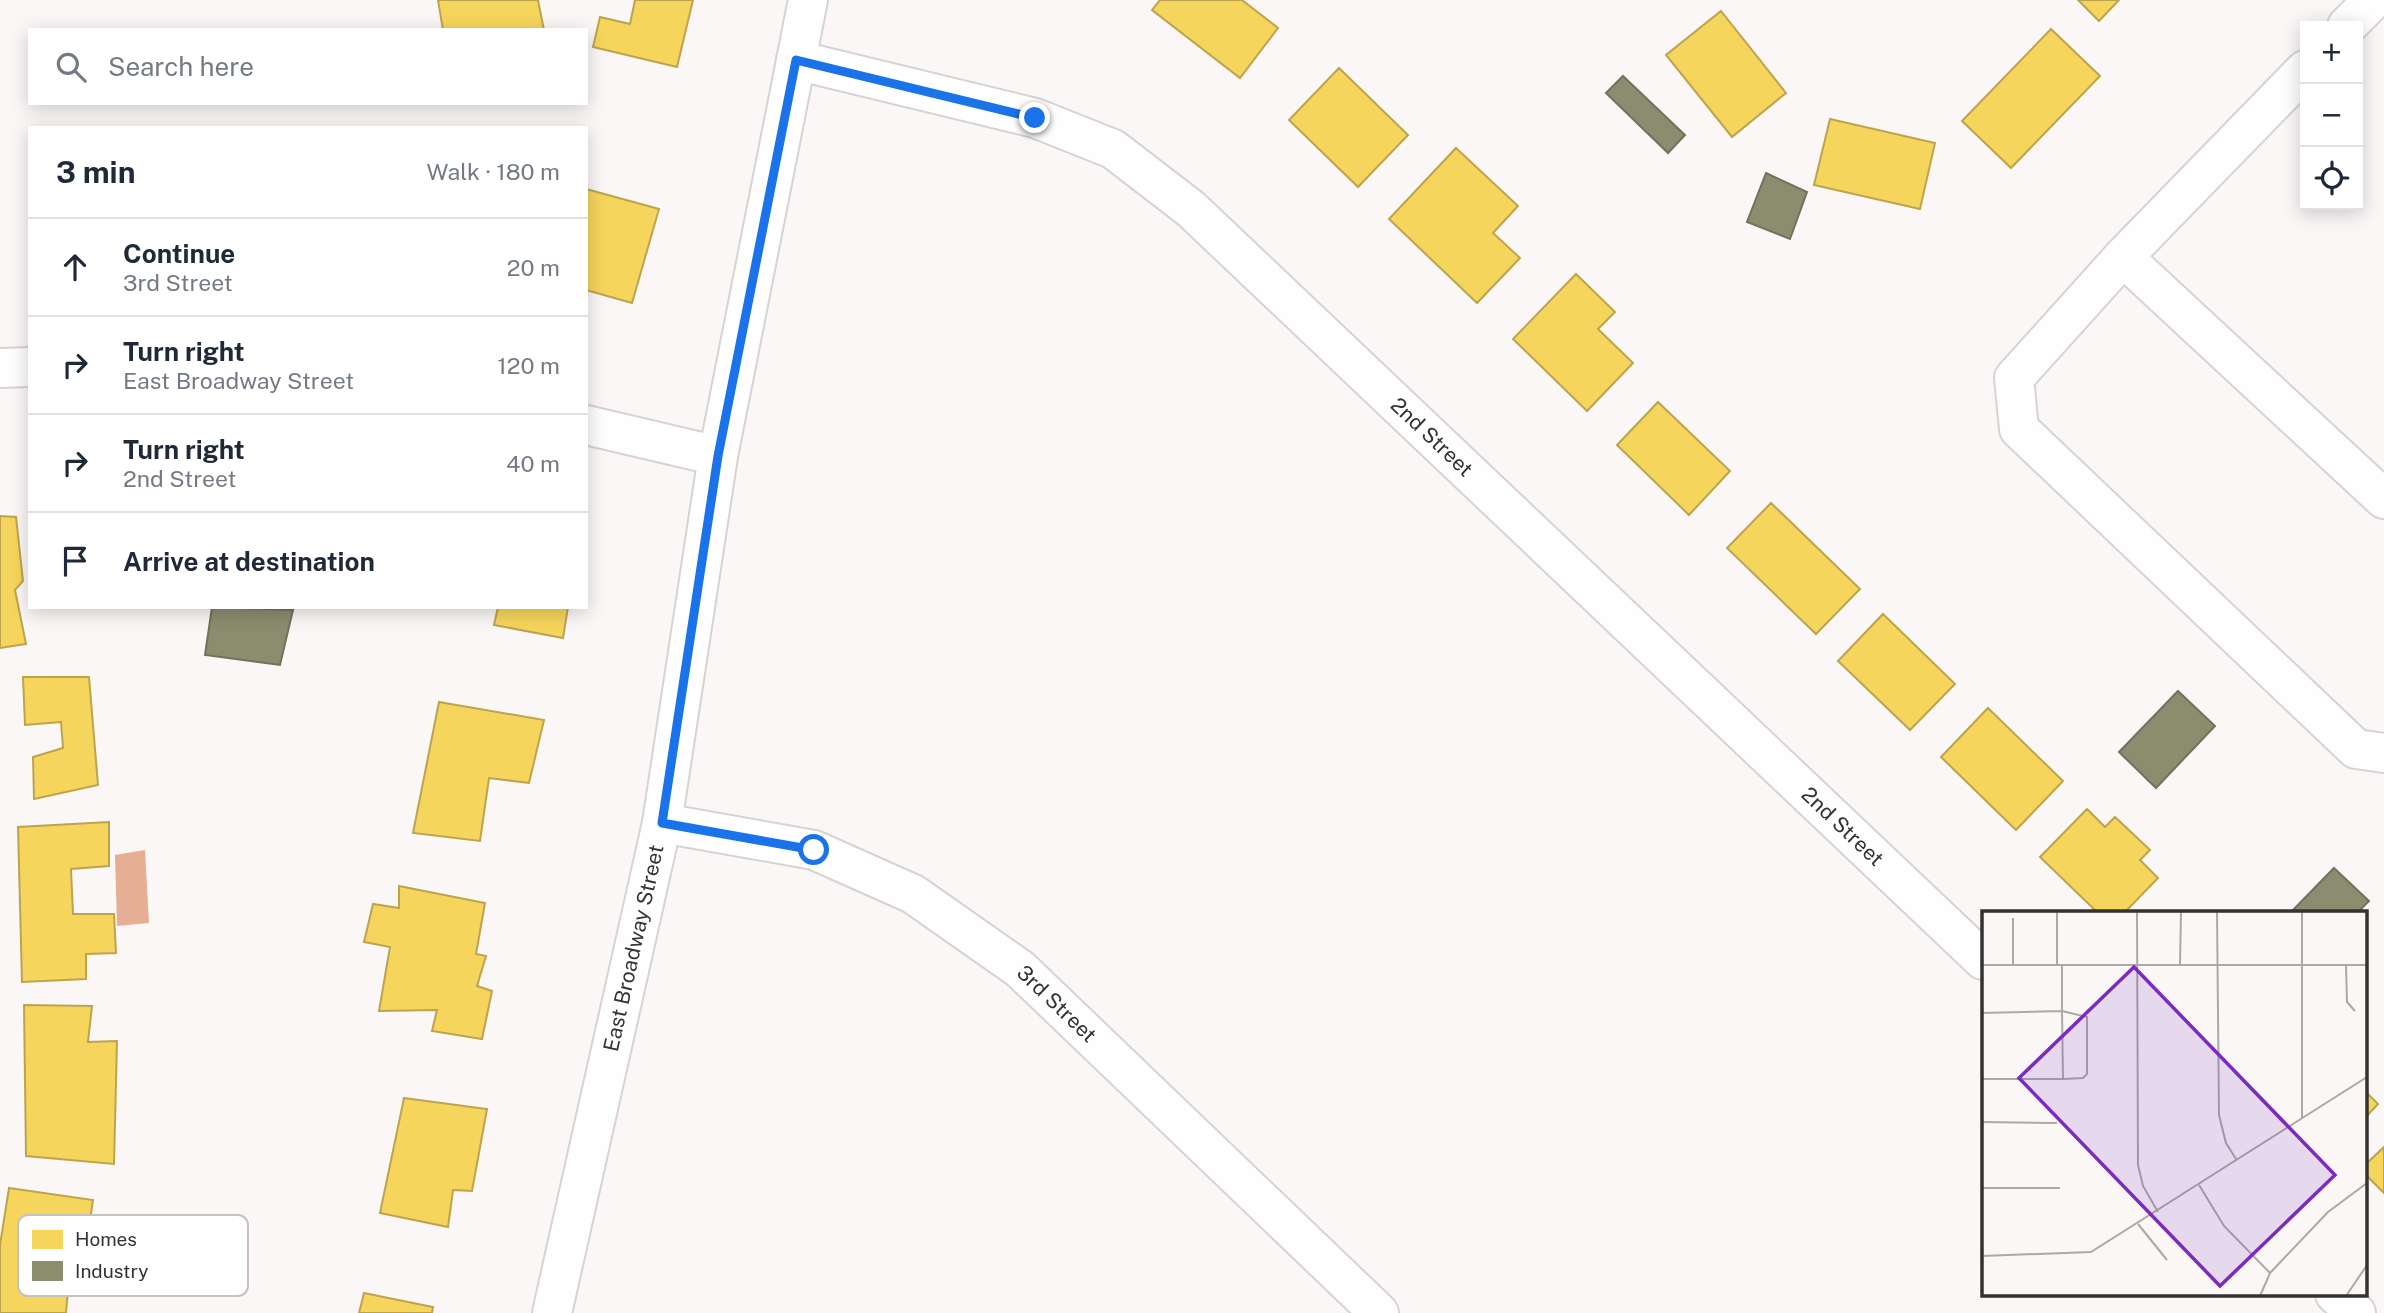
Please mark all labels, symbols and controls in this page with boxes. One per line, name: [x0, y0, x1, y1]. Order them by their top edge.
map controls: [2300, 21, 2363, 210]
button: +: [2300, 21, 2363, 84]
search box: [28, 28, 588, 105]
icon: search: [52, 48, 90, 86]
text: Search here: [108, 51, 254, 82]
button: −: [2300, 84, 2363, 147]
route end: [1019, 102, 1050, 133]
button: locate: [2300, 147, 2363, 210]
text: 3 min: [56, 154, 135, 190]
text: Walk · 180 m: [427, 158, 560, 185]
text: Continue: [123, 238, 235, 269]
icon: ahead: [56, 248, 94, 286]
text: 20 m: [507, 254, 560, 281]
text: 3rd Street: [123, 269, 233, 296]
text: Turn right: [123, 336, 245, 367]
icon: right: [56, 346, 94, 384]
text: 120 m: [497, 352, 560, 379]
text: East Broadway Street: [123, 367, 354, 394]
street label: 2nd Street: [1386, 392, 1478, 482]
text: Turn right: [123, 434, 245, 465]
icon: right: [56, 444, 94, 482]
text: 40 m: [506, 450, 560, 477]
text: 2nd Street: [123, 465, 236, 492]
icon: arrive: [56, 542, 94, 580]
text: Arrive at destination: [123, 546, 375, 577]
street label: 2nd Street: [1797, 782, 1889, 871]
route start: [798, 834, 829, 865]
street label: East Broadway Street: [598, 842, 669, 1054]
inset map: [1982, 911, 2366, 1296]
street label: 3rd Street: [1012, 960, 1102, 1047]
legend: [18, 1215, 248, 1296]
text: Homes: [75, 1228, 137, 1250]
text: Industry: [75, 1260, 148, 1282]

